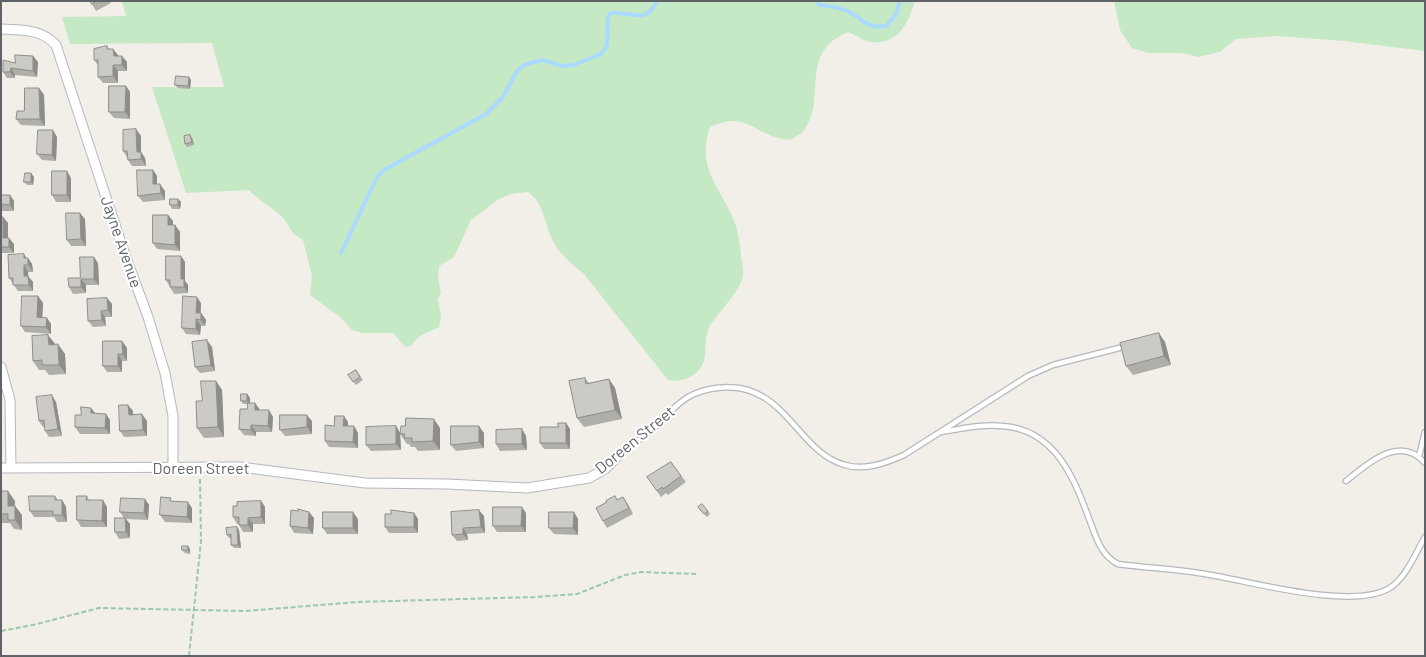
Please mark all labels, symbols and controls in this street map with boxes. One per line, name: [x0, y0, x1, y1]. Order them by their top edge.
street label: Jayne Avenue: [96, 194, 146, 290]
street label: Doreen Street: [591, 402, 679, 478]
street label: Doreen Street: [153, 459, 249, 479]

